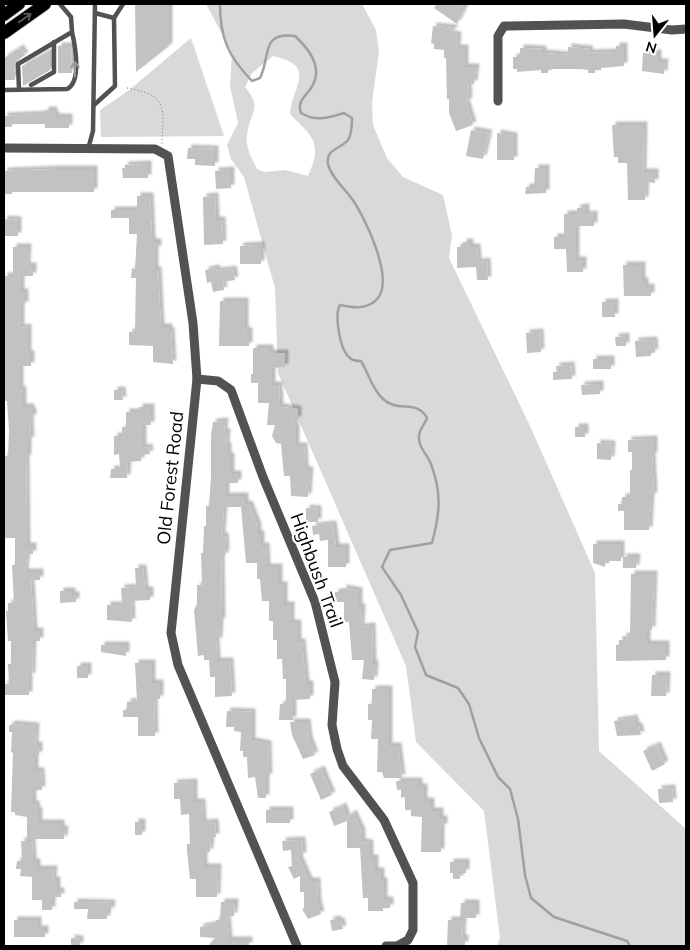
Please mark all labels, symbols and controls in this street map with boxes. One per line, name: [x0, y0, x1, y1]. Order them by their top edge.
north arrow: [630, 10, 680, 60]
one-way arrow: [17, 13, 31, 23]
text: N: [644, 37, 659, 58]
one-way arrow: [70, 61, 80, 77]
street label: Old Forest Road: [152, 410, 188, 546]
street label: Highbush Trail: [286, 510, 348, 630]

